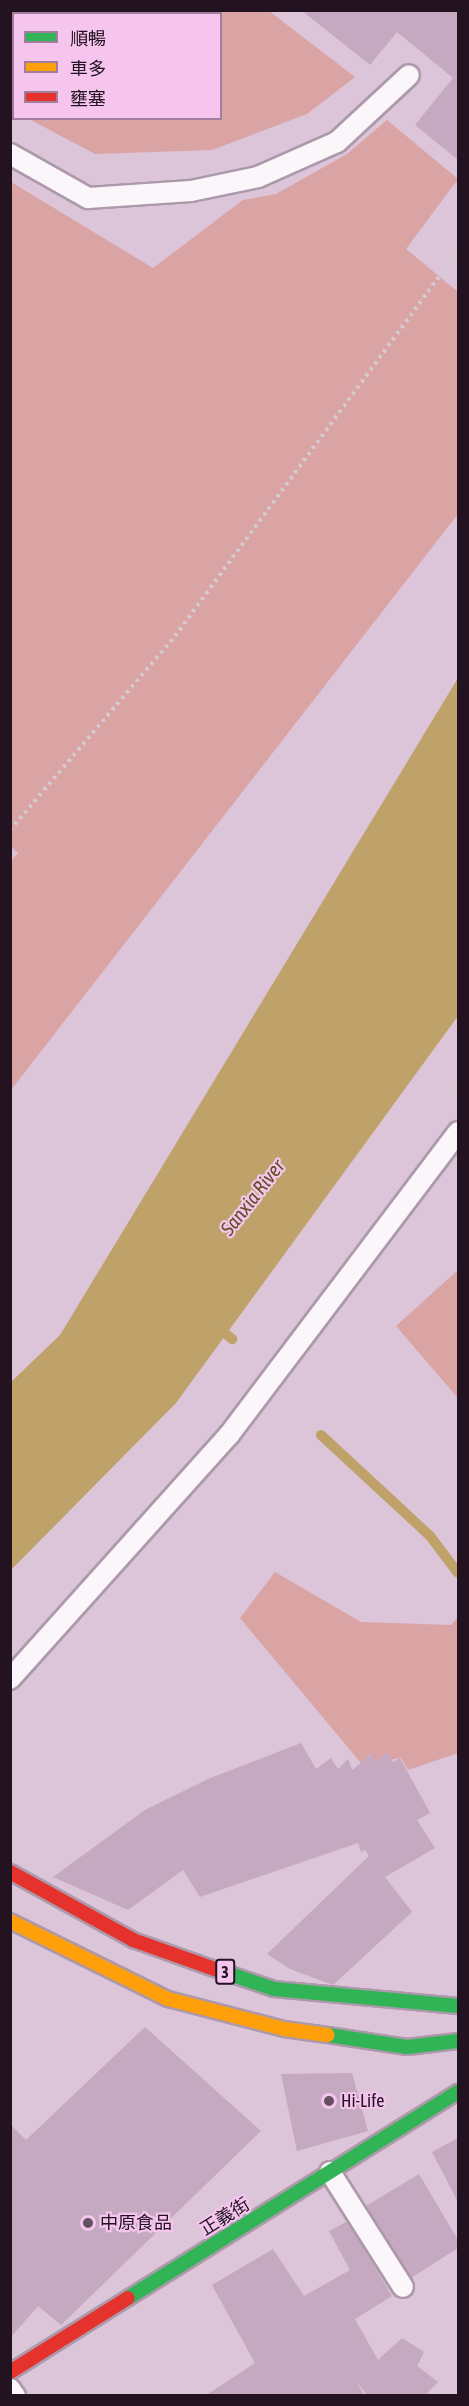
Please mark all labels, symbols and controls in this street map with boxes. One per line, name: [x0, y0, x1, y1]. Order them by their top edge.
legend: [12, 12, 222, 120]
text: 順暢: [70, 28, 106, 49]
text: 車多: [70, 58, 106, 79]
text: 壅塞: [70, 88, 106, 109]
water label: Sanxia River: [215, 1154, 289, 1240]
road number: 3: [214, 1959, 236, 1985]
place label: Hi-Life: [341, 2090, 384, 2112]
marker: Hi-Life: [322, 2094, 336, 2108]
street label: 正義街: [196, 2194, 254, 2240]
place label: 中原食品: [100, 2212, 172, 2234]
marker: 中原食品: [81, 2216, 95, 2230]

